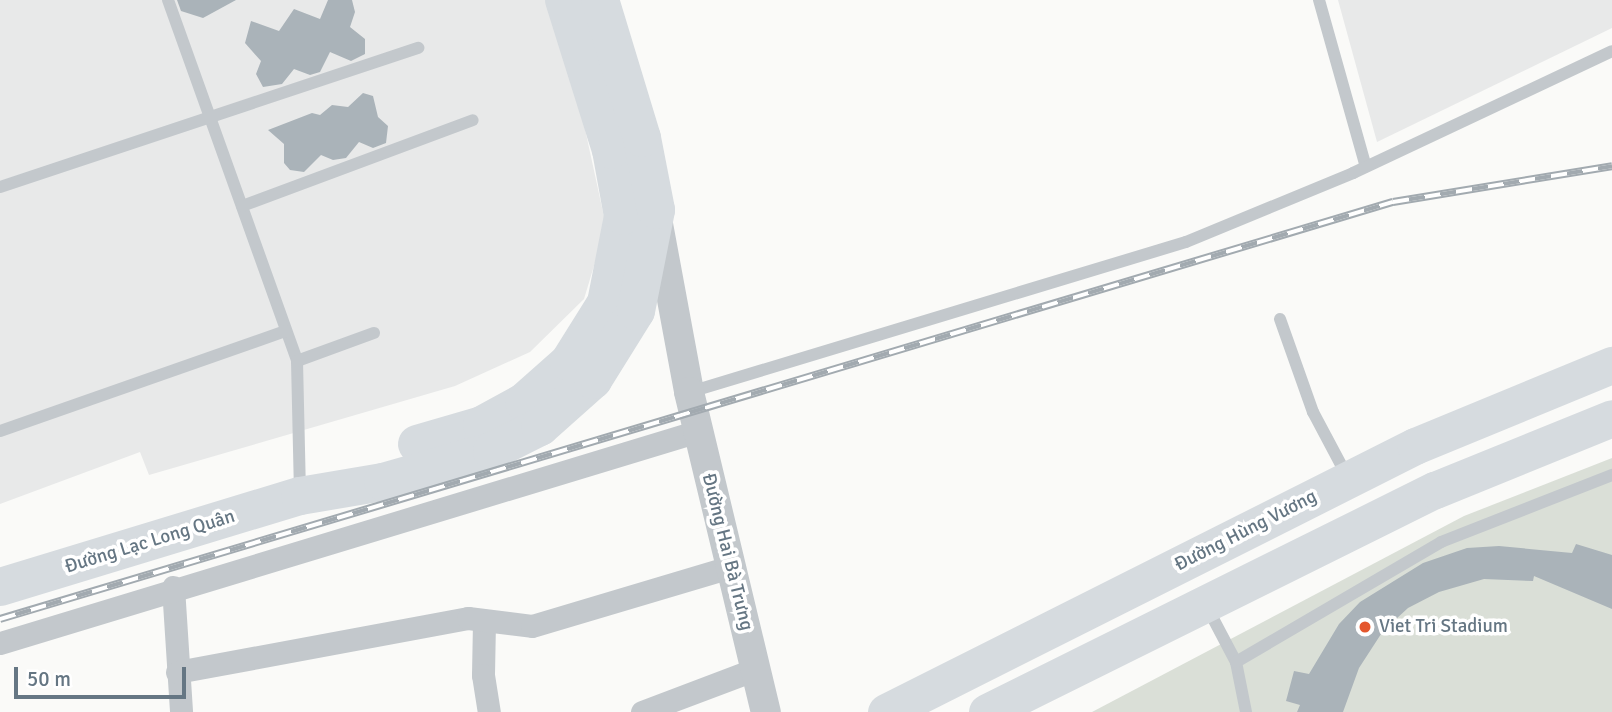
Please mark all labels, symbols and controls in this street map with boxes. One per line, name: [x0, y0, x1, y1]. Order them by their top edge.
street label: Đường Hai Bà Trưng: [696, 471, 758, 633]
street label: Đường Hùng Vương: [1171, 485, 1321, 577]
street label: Đường Lạc Long Quân: [62, 505, 238, 579]
place label: Viet Tri Stadium: [1379, 616, 1508, 638]
marker: Viet Tri Stadium: [1357, 619, 1373, 635]
scale bar: [18, 652, 189, 696]
text: 50 m: [27, 666, 71, 692]

